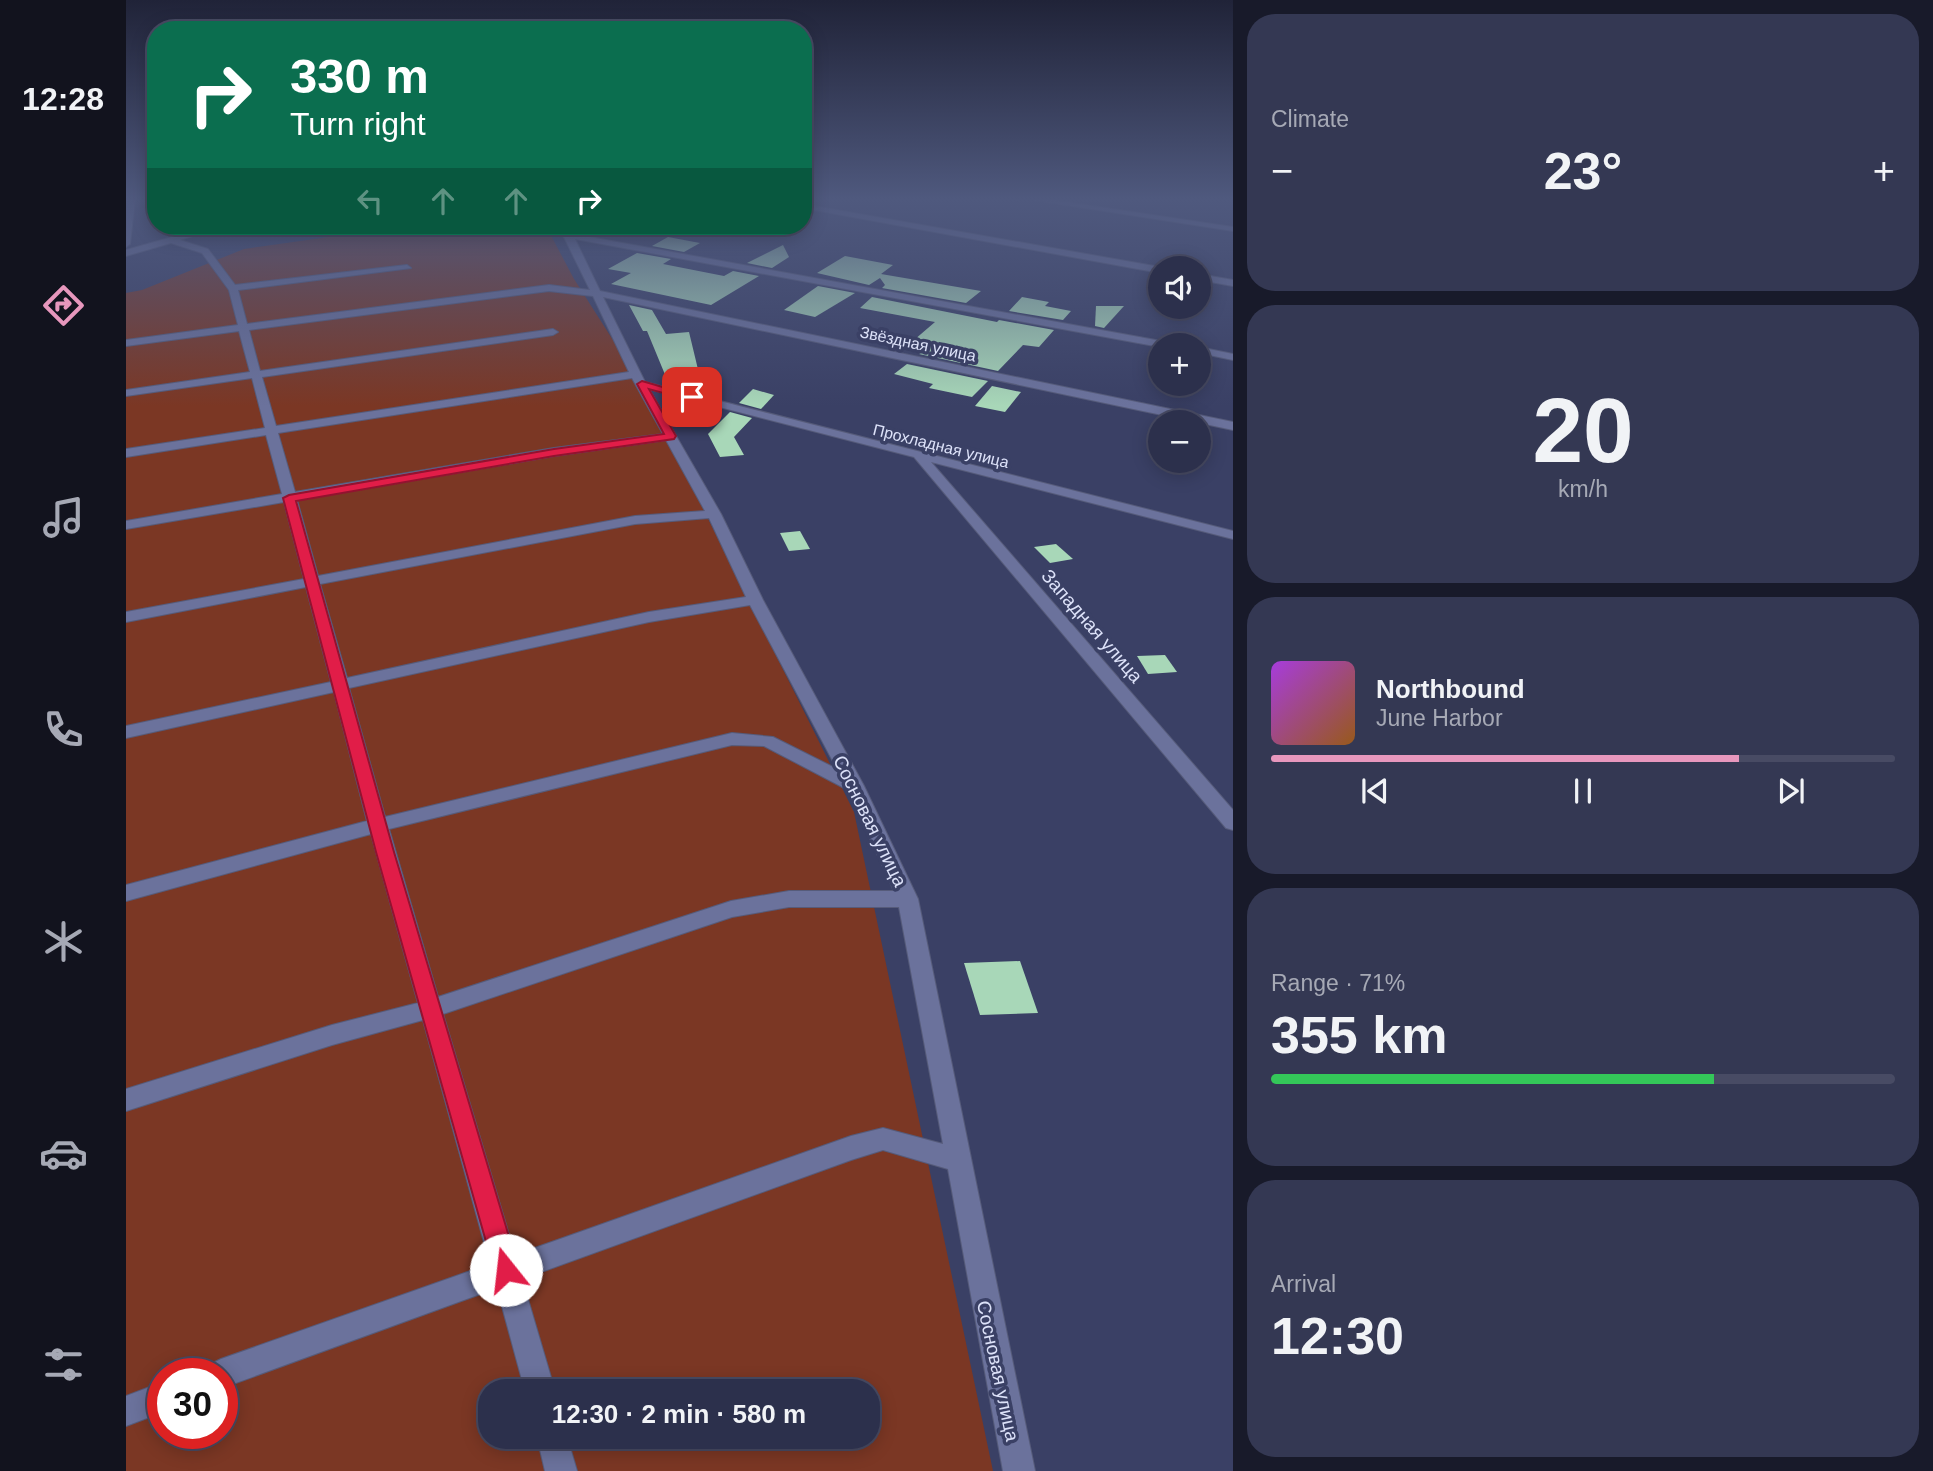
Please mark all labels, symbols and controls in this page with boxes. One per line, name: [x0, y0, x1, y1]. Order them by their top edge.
icon: right: [175, 49, 266, 140]
text: 330 m: [290, 49, 429, 103]
text: 12:28: [22, 81, 104, 117]
text: Turn right: [290, 106, 426, 142]
text: Climate: [1271, 106, 1349, 132]
text: 23°: [1544, 142, 1622, 200]
text: −: [1271, 150, 1293, 192]
text: +: [1873, 150, 1895, 192]
icon: left: [351, 182, 389, 220]
icon: ahead: [424, 182, 462, 220]
icon: ahead: [497, 182, 535, 220]
icon: right: [570, 182, 608, 220]
map controls: [1148, 256, 1211, 473]
button: sound: [1148, 256, 1211, 319]
icon: directions: [39, 281, 88, 330]
street label: Звёздная улица: [858, 323, 978, 365]
button: +: [1148, 333, 1211, 396]
pin: [662, 367, 722, 427]
icon: arrive: [673, 378, 711, 416]
text: 20: [1532, 380, 1634, 481]
button: −: [1148, 410, 1211, 473]
street label: Прохладная улица: [871, 421, 1011, 471]
text: km/h: [1558, 476, 1608, 502]
icon: music: [39, 493, 88, 542]
street label: Западная улица: [1037, 565, 1147, 687]
text: Northbound: [1376, 674, 1525, 704]
icon: phone: [39, 705, 88, 754]
text: June Harbor: [1376, 705, 1503, 731]
street label: Сосновая улица: [829, 752, 911, 890]
icon: previous: [1356, 772, 1394, 810]
icon: pause: [1564, 772, 1602, 810]
icon: next: [1772, 772, 1810, 810]
icon: climate: [39, 917, 88, 966]
text: Range · 71%: [1271, 970, 1405, 996]
text: 355 km: [1271, 1006, 1447, 1064]
icon: car: [39, 1129, 88, 1178]
position arrow: [469, 1233, 543, 1307]
text: Arrival: [1271, 1271, 1336, 1297]
street label: Сосновая улица: [973, 1299, 1023, 1444]
text: 12:30: [1271, 1307, 1404, 1365]
icon: filters: [39, 1340, 88, 1389]
speed limit sign: 30: [147, 1358, 238, 1449]
text: 12:30 · 2 min · 580 m: [552, 1399, 806, 1429]

